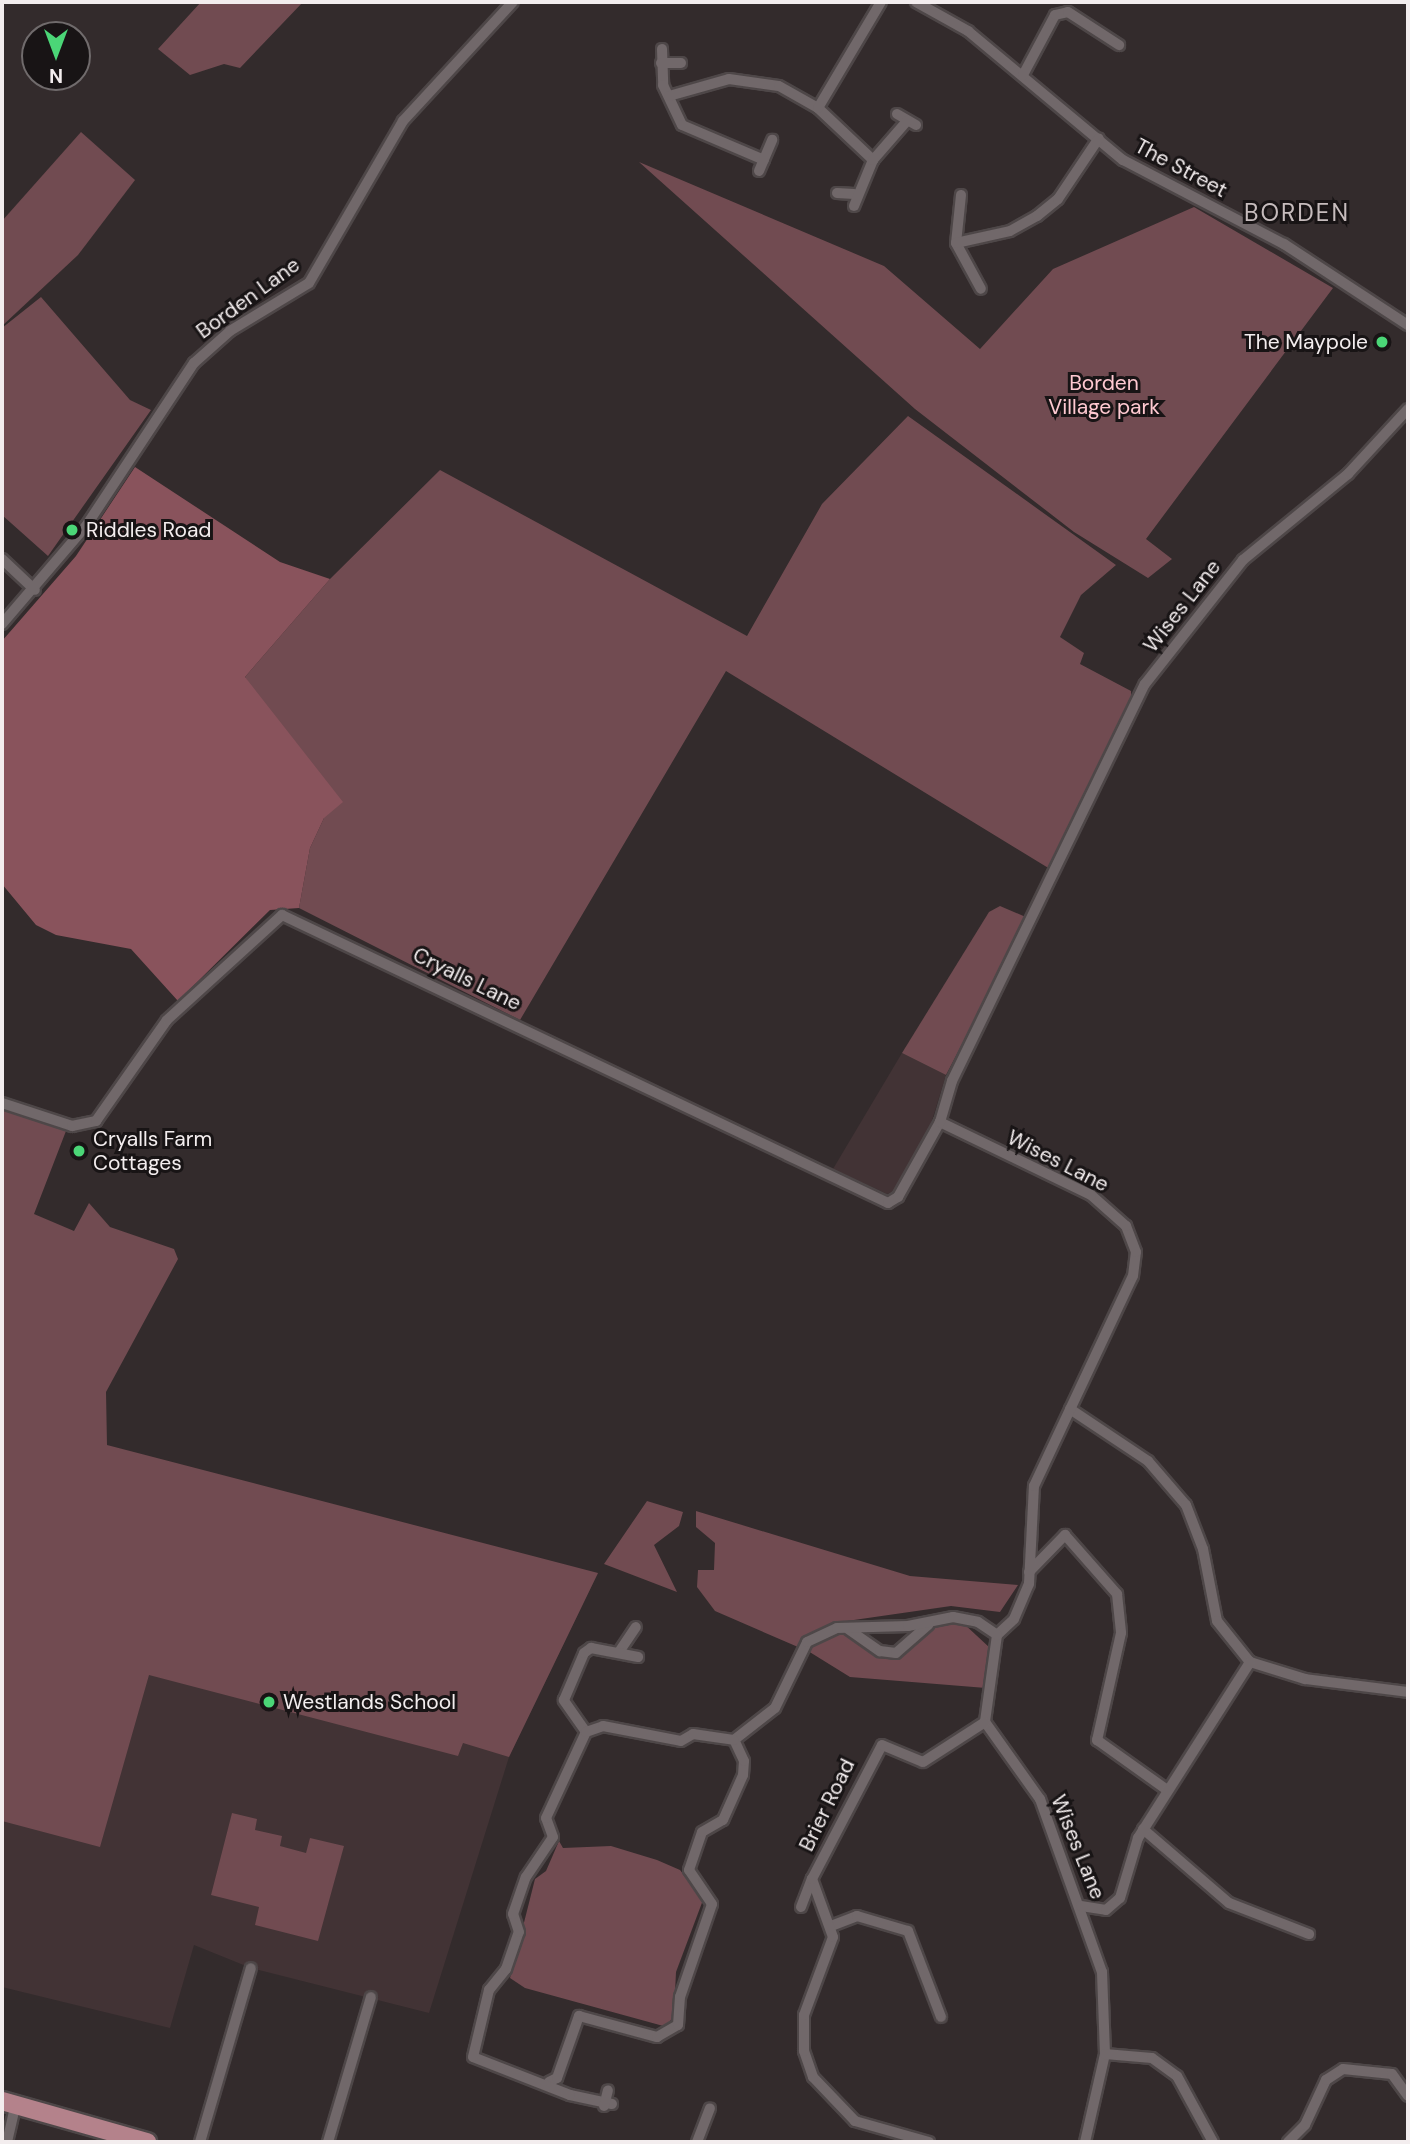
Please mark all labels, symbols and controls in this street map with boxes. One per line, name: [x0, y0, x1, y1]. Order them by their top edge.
north arrow: [21, 21, 91, 91]
text: N: [49, 63, 63, 88]
street label: The Street: [1131, 133, 1231, 203]
district label: BORDEN: [1245, 199, 1349, 227]
street label: Borden Lane: [191, 252, 305, 344]
place label: The Maypole: [1244, 329, 1368, 355]
marker: The Maypole: [1374, 334, 1390, 350]
park label: Borden Village park: [1048, 370, 1160, 420]
place label: Riddles Road: [86, 517, 211, 543]
marker: Riddles Road: [64, 522, 80, 538]
street label: Wises Lane: [1138, 555, 1226, 657]
street label: Cryalls Lane: [409, 942, 525, 1016]
street label: Wises Lane: [1003, 1125, 1113, 1197]
place label: Cryalls Farm Cottages: [93, 1126, 212, 1176]
marker: Cryalls Farm Cottages: [71, 1143, 87, 1159]
place label: Westlands School: [283, 1689, 456, 1715]
marker: Westlands School: [261, 1694, 277, 1710]
street label: Brier Road: [794, 1755, 860, 1855]
street label: Wises Lane: [1046, 1791, 1110, 1903]

